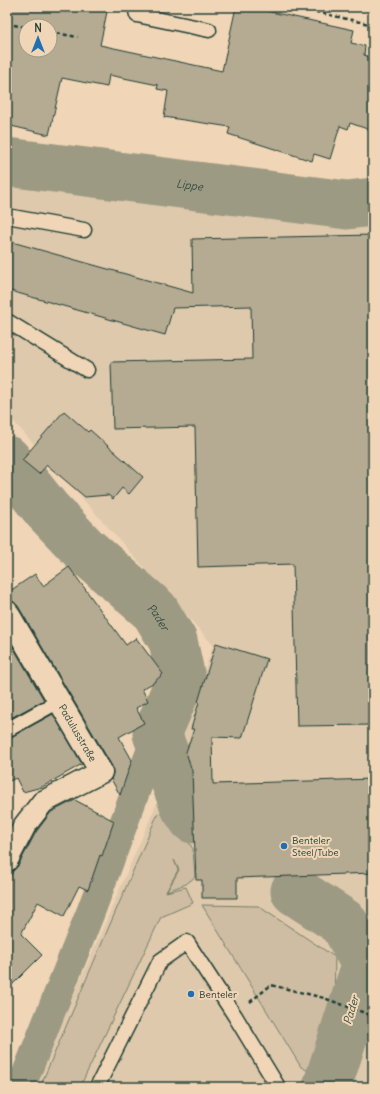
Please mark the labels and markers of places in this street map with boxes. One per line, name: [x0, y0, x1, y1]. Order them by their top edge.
place label: Benteler Steel/Tube: [292, 834, 339, 859]
marker: Benteler Steel/Tube: [279, 841, 289, 851]
place label: Benteler: [199, 988, 237, 1001]
marker: Benteler: [186, 989, 196, 999]

